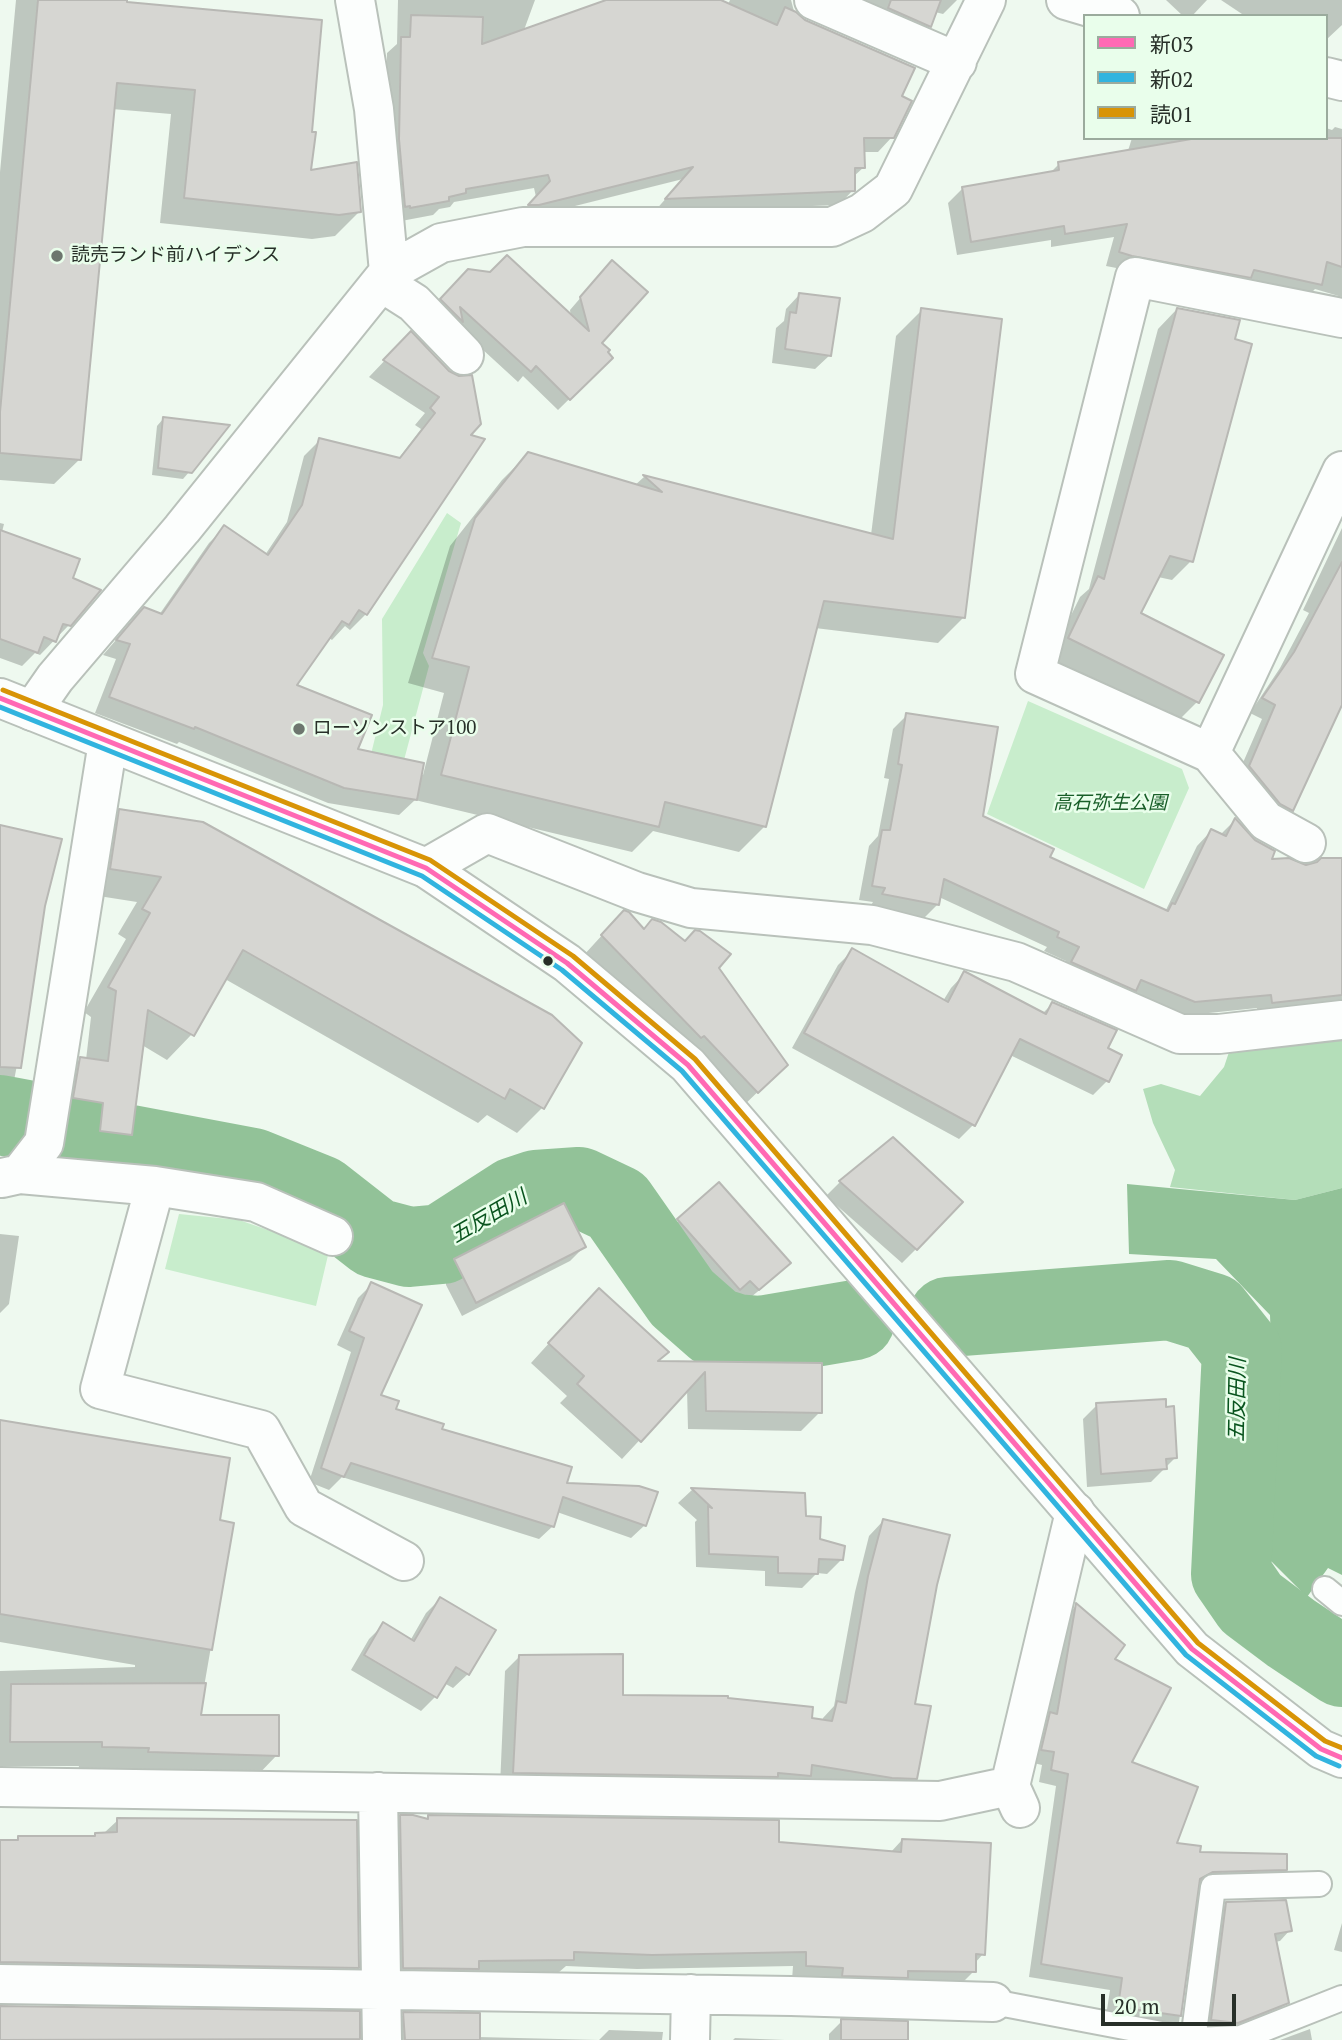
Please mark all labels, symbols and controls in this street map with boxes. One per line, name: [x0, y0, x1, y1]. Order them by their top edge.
legend: [1083, 14, 1328, 140]
text: 新03: [1150, 30, 1193, 58]
text: 新02: [1150, 65, 1193, 93]
text: 読01: [1150, 100, 1193, 128]
place label: 読売ランド前ハイデンス: [71, 245, 280, 267]
marker: 読売ランド前ハイデンス: [49, 248, 65, 264]
place label: ローソンストア100: [313, 718, 476, 740]
marker: ローソンストア100: [291, 721, 307, 737]
park label: 高石弥生公園: [1053, 793, 1167, 815]
unlabelled marker: [541, 954, 555, 968]
water label: 五反田川: [446, 1185, 532, 1249]
water label: 五反田川: [1225, 1358, 1251, 1442]
scale bar: [1104, 1980, 1239, 2024]
text: 20 m: [1114, 1992, 1160, 2020]

